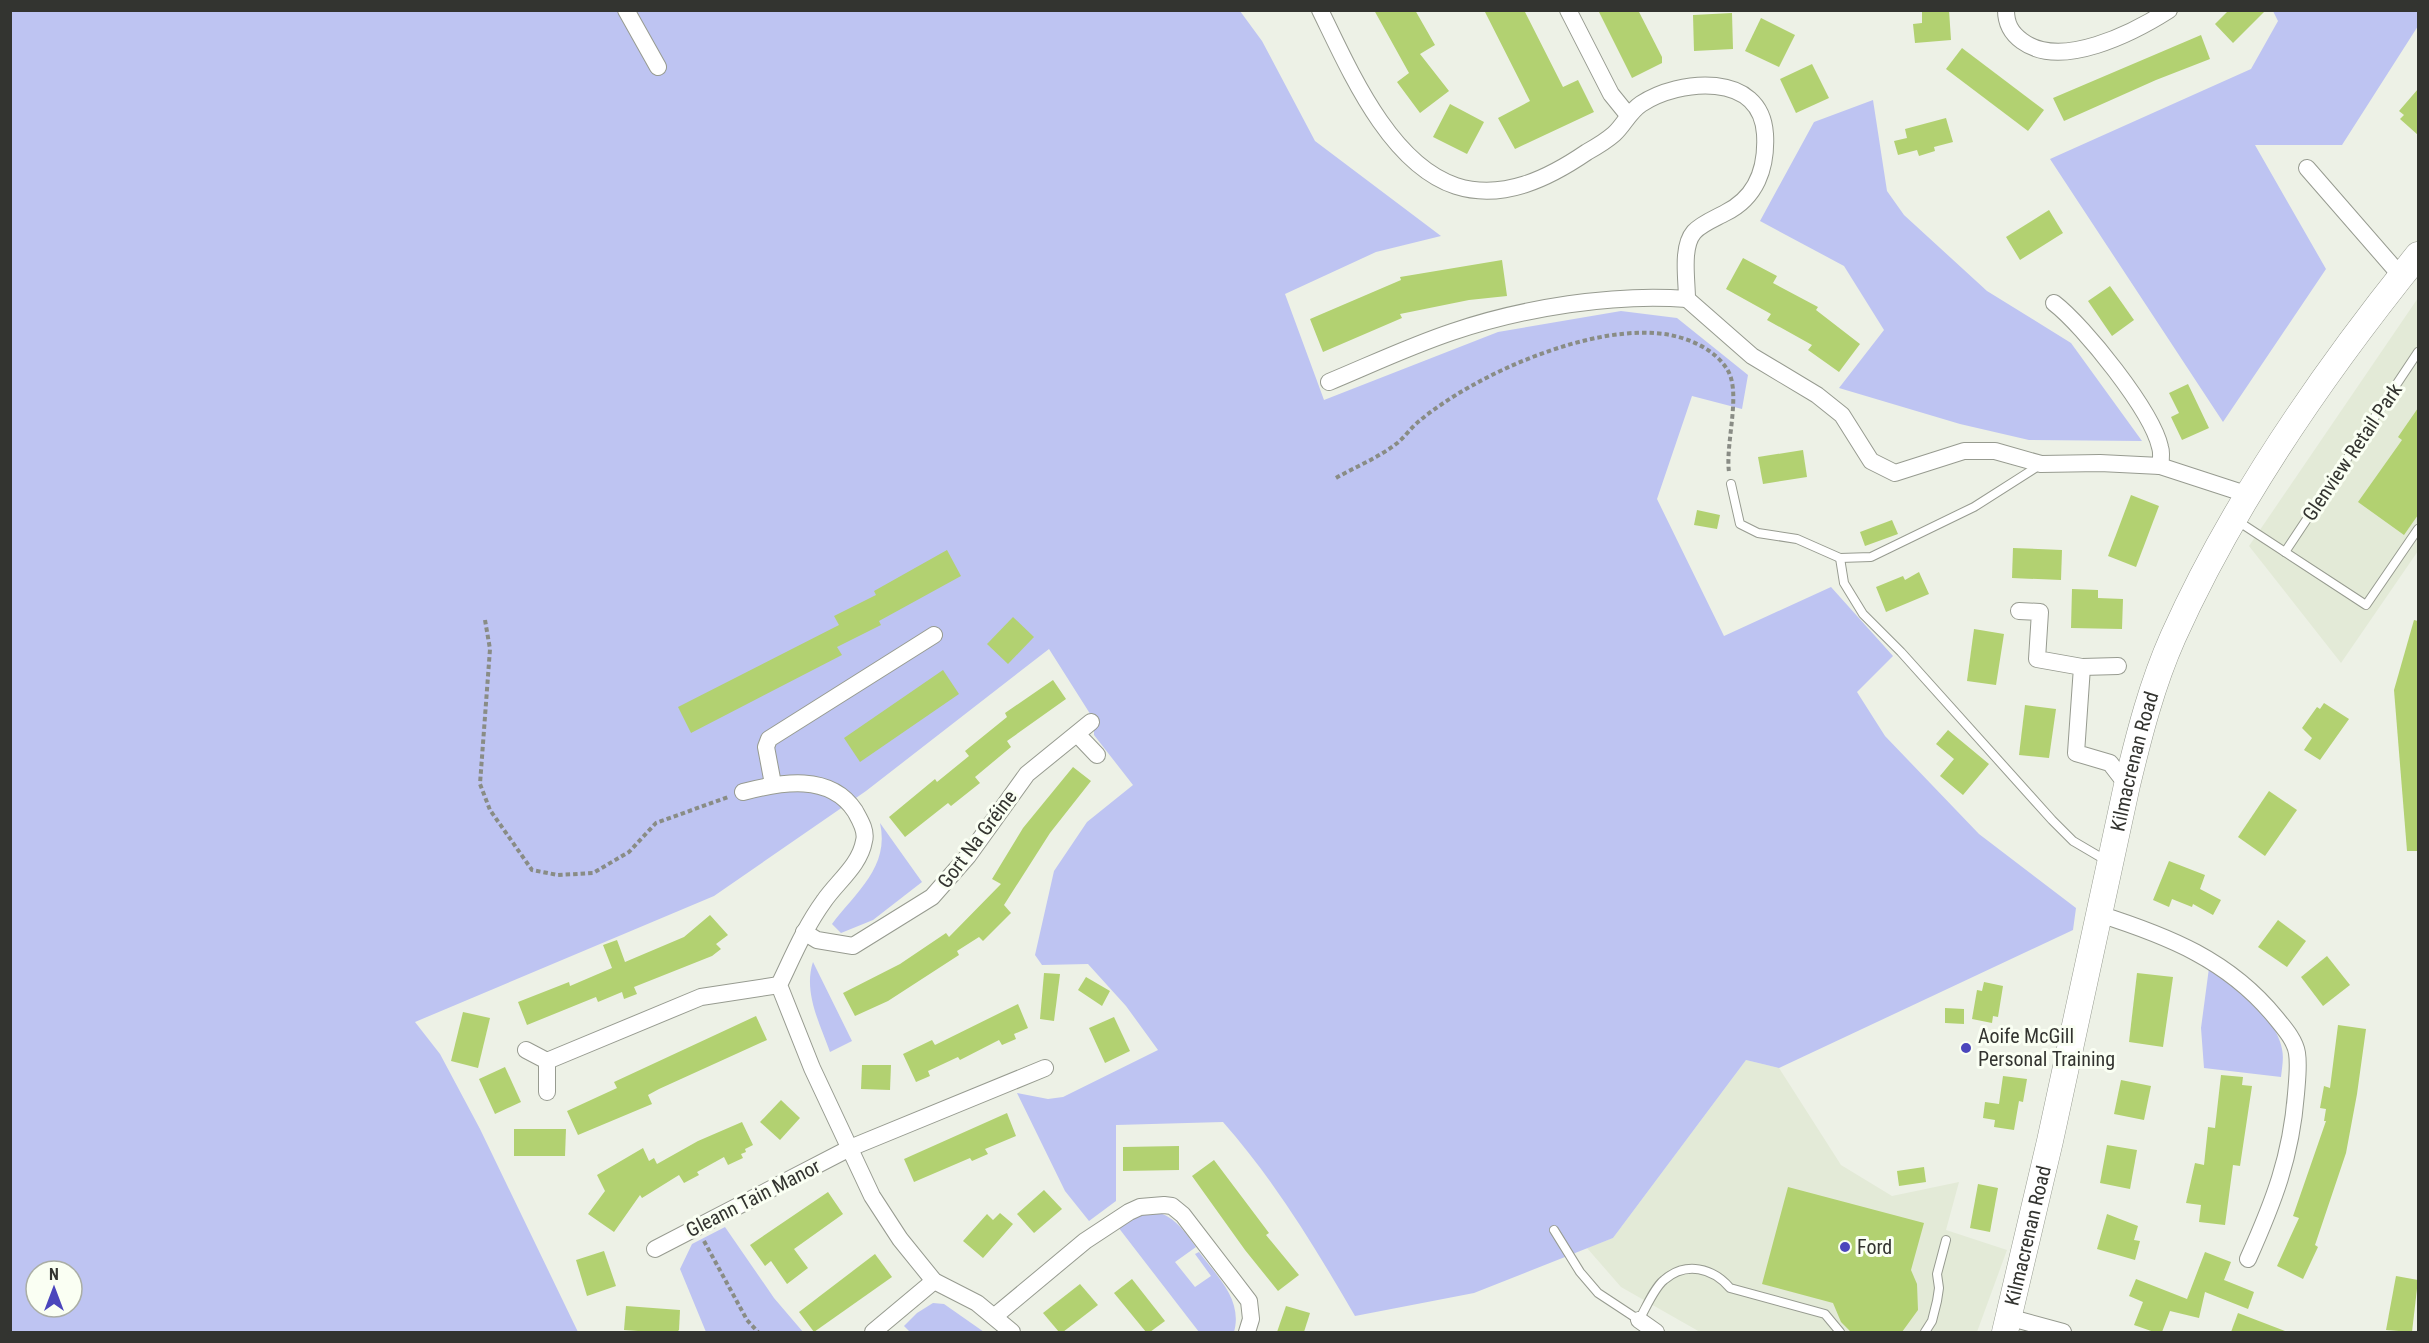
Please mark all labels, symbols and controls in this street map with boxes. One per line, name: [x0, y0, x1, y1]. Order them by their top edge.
street label: Glenview Retail Park: [2297, 379, 2407, 525]
street label: Kilmacrenan Road: [2105, 689, 2163, 833]
street label: Gort Na Gréine: [932, 785, 1022, 893]
place label: Aoife McGill Personal Training: [1978, 1024, 2115, 1071]
marker: Aoife McGill Personal Training: [1959, 1041, 1973, 1055]
street label: Gleann Tain Manor: [682, 1154, 824, 1242]
street label: Kilmacrenan Road: [2000, 1163, 2056, 1308]
place label: Ford: [1857, 1235, 1892, 1259]
marker: Ford: [1838, 1240, 1852, 1254]
north arrow: [24, 1259, 84, 1319]
text: N: [49, 1265, 59, 1284]

